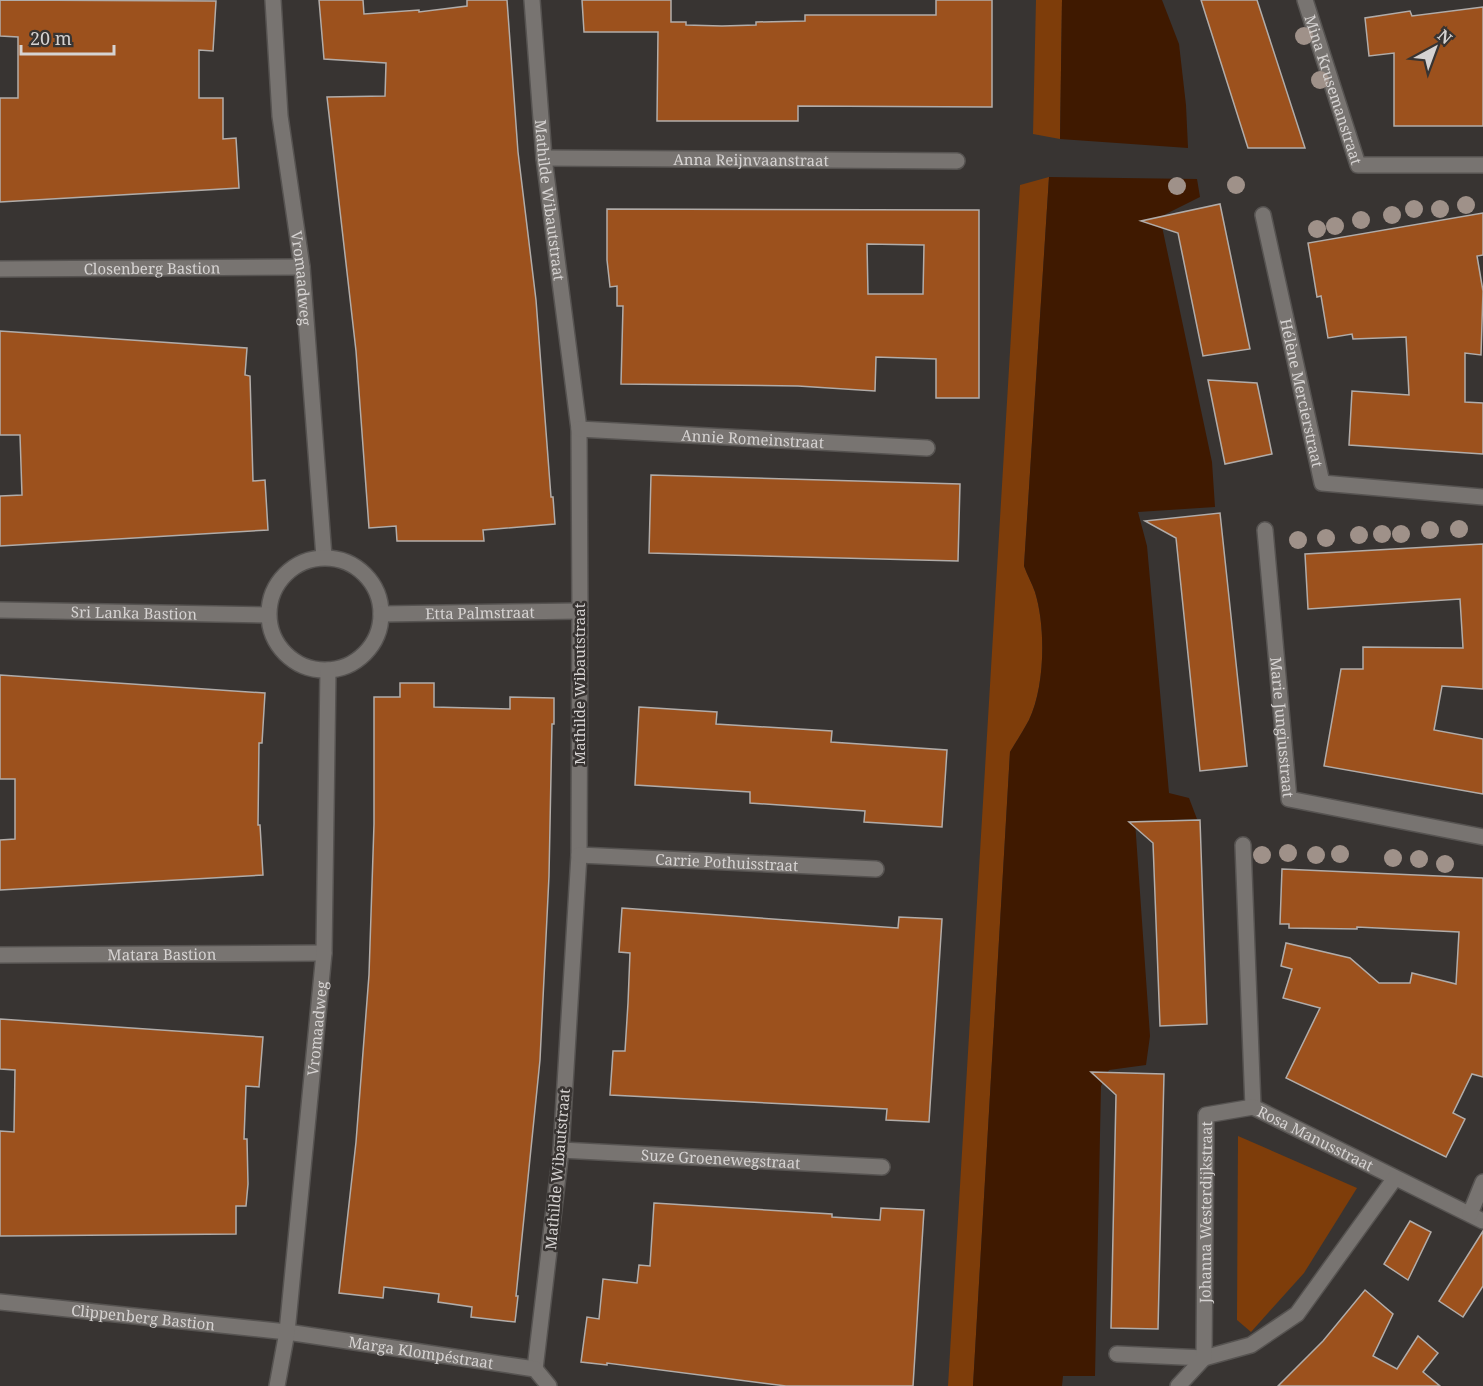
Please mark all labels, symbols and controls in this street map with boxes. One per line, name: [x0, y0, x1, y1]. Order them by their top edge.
street label: Mina Krusemanstraat: [1300, 12, 1367, 167]
scale bar: [21, 18, 114, 56]
north arrow: [1405, 18, 1465, 78]
text: N: [1433, 24, 1457, 49]
text: 20 m: [30, 26, 72, 50]
street label: Mathilde Wibautstraat: [531, 119, 570, 282]
street label: Anna Reijnvaanstraat: [673, 149, 829, 170]
street label: Vromaadweg: [287, 230, 316, 326]
street label: Closenberg Bastion: [84, 258, 221, 278]
street label: Hélène Mercierstraat: [1276, 316, 1328, 469]
street label: Annie Romeinstraat: [681, 425, 825, 452]
street label: Sri Lanka Bastion: [71, 601, 198, 624]
street label: Etta Palmstraat: [425, 602, 535, 623]
street label: Mathilde Wibautstraat: [569, 603, 589, 765]
street label: Marie Jungiusstraat: [1266, 656, 1299, 798]
street label: Carrie Pothuisstraat: [655, 849, 799, 875]
street label: Matara Bastion: [108, 944, 217, 964]
street label: Vromaadweg: [302, 980, 331, 1077]
street label: Mathilde Wibautstraat: [540, 1088, 574, 1250]
street label: Rosa Manusstraat: [1254, 1101, 1377, 1175]
street label: Johanna Westerdijkstraat: [1194, 1121, 1216, 1304]
street label: Suze Groenewegstraat: [641, 1144, 801, 1173]
street label: Clippenberg Bastion: [70, 1300, 216, 1334]
street label: Marga Klompéstraat: [347, 1331, 495, 1373]

